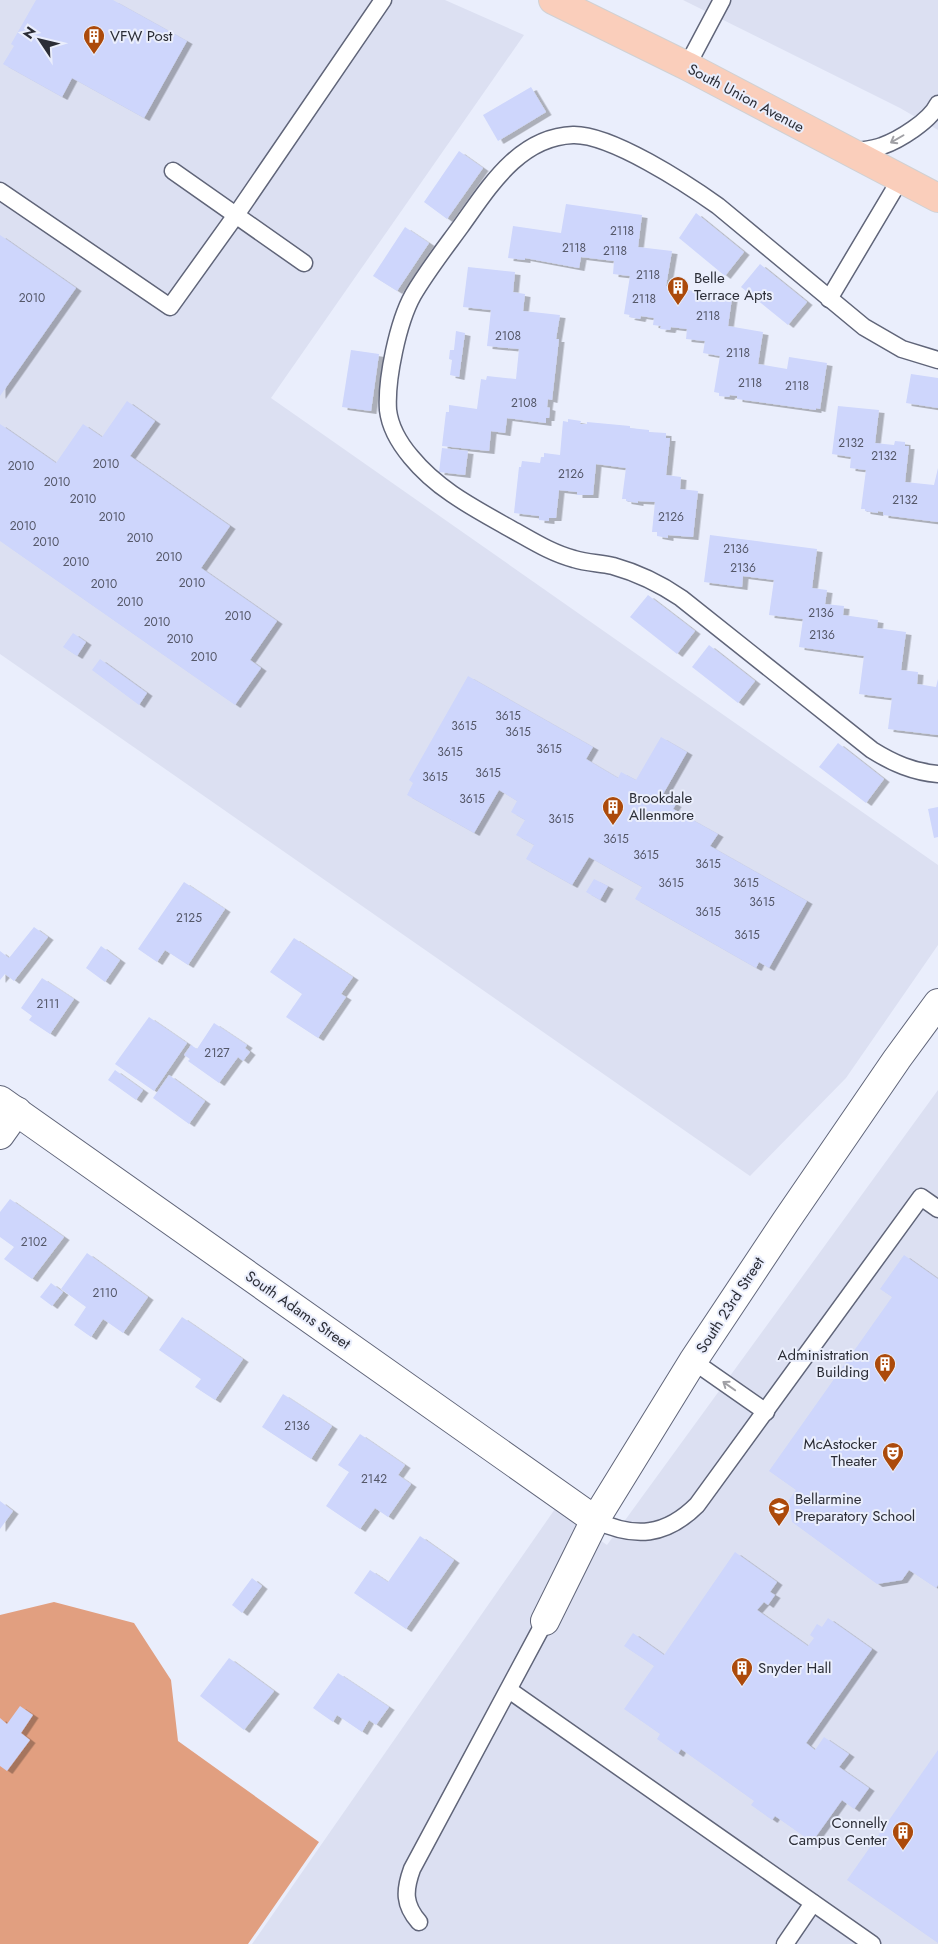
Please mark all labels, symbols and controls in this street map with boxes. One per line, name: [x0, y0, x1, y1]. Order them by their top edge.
north arrow: [15, 15, 65, 65]
text: N: [18, 22, 41, 43]
building icon: VFW Post: [82, 24, 106, 55]
place label: VFW Post: [110, 25, 173, 47]
street label: South Union Avenue: [684, 58, 808, 138]
one-way arrow: [891, 134, 905, 144]
house number: 2118: [610, 222, 634, 240]
house number: 2118: [562, 239, 586, 257]
house number: 2118: [603, 242, 627, 260]
house number: 2118: [636, 266, 660, 284]
place label: Belle Terrace Apts: [694, 267, 772, 306]
building icon: Belle Terrace Apts: [666, 275, 690, 306]
house number: 2010: [19, 289, 45, 307]
house number: 2118: [632, 290, 656, 308]
house number: 2118: [696, 307, 720, 325]
house number: 2108: [495, 327, 521, 345]
house number: 2118: [726, 344, 750, 362]
house number: 2118: [738, 374, 762, 392]
house number: 2118: [785, 377, 809, 395]
house number: 2108: [511, 394, 537, 412]
house number: 2132: [838, 434, 864, 452]
house number: 2132: [871, 447, 897, 465]
house number: 2010: [93, 455, 119, 473]
house number: 2010: [8, 457, 34, 475]
house number: 2126: [558, 465, 584, 483]
house number: 2010: [44, 473, 70, 491]
house number: 2010: [70, 490, 96, 508]
house number: 2132: [892, 491, 918, 509]
house number: 2010: [99, 508, 125, 526]
house number: 2126: [658, 508, 684, 526]
house number: 2010: [10, 517, 36, 535]
house number: 2010: [127, 529, 153, 547]
house number: 2010: [33, 533, 59, 551]
house number: 2136: [723, 540, 749, 558]
house number: 2010: [156, 548, 182, 566]
house number: 2010: [63, 553, 89, 571]
house number: 2136: [730, 559, 756, 577]
house number: 2010: [179, 574, 205, 592]
house number: 2010: [91, 575, 117, 593]
house number: 2010: [117, 593, 143, 611]
house number: 2136: [808, 604, 834, 622]
house number: 2010: [225, 607, 251, 625]
house number: 2010: [144, 613, 170, 631]
house number: 2136: [809, 626, 835, 644]
house number: 2010: [167, 630, 193, 648]
house number: 2010: [191, 648, 217, 666]
house number: 3615: [495, 707, 521, 725]
house number: 3615: [451, 717, 477, 735]
house number: 3615: [505, 723, 531, 741]
house number: 3615: [536, 740, 562, 758]
house number: 3615: [437, 743, 463, 761]
house number: 3615: [475, 764, 501, 782]
house number: 3615: [422, 768, 448, 786]
place label: Brookdale Allenmore: [629, 787, 694, 826]
house number: 3615: [459, 790, 485, 808]
building icon: Brookdale Allenmore: [601, 795, 625, 826]
house number: 3615: [548, 810, 574, 828]
house number: 3615: [603, 830, 629, 848]
house number: 3615: [633, 846, 659, 864]
house number: 3615: [695, 855, 721, 873]
house number: 3615: [658, 874, 684, 892]
house number: 3615: [733, 874, 759, 892]
house number: 3615: [749, 893, 775, 911]
house number: 3615: [695, 903, 721, 921]
house number: 2125: [176, 909, 202, 927]
house number: 3615: [734, 926, 760, 944]
house number: 2111: [36, 995, 60, 1013]
house number: 2127: [204, 1044, 230, 1062]
house number: 2102: [21, 1233, 47, 1251]
street label: South 23rd Street: [691, 1252, 770, 1358]
street label: South Adams Street: [241, 1265, 355, 1355]
house number: 2110: [93, 1284, 117, 1302]
place label: Administration Building: [778, 1344, 869, 1383]
building icon: Administration Building: [873, 1352, 897, 1383]
one-way arrow: [723, 1381, 737, 1391]
house number: 2136: [284, 1417, 310, 1435]
place label: McAstocker Theater: [804, 1433, 878, 1472]
theatre icon: McAstocker Theater: [881, 1441, 905, 1472]
house number: 2142: [361, 1470, 387, 1488]
place label: Bellarmine Preparatory School: [795, 1488, 915, 1527]
school or university icon: Bellarmine Preparatory School: [767, 1496, 791, 1527]
building icon: Snyder Hall: [730, 1656, 754, 1687]
place label: Snyder Hall: [758, 1657, 831, 1679]
place label: Connelly Campus Center: [788, 1812, 888, 1851]
building icon: Connelly Campus Center: [891, 1820, 915, 1851]

